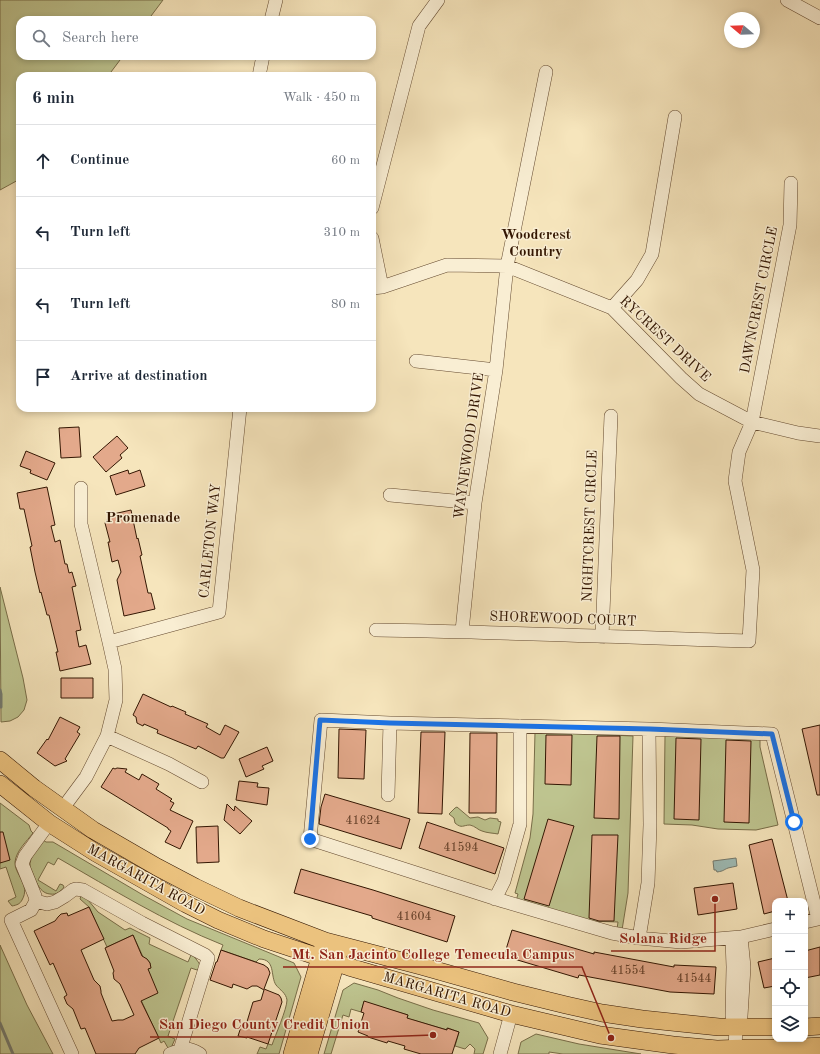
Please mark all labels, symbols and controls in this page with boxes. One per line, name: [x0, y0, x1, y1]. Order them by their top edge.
north arrow: [724, 12, 760, 48]
search box: [16, 16, 376, 60]
icon: search: [30, 27, 52, 49]
text: Search here: [62, 31, 139, 46]
text: 6 min: [32, 90, 75, 107]
text: Walk · 450 m: [283, 91, 360, 104]
icon: ahead: [32, 150, 54, 172]
text: Continue: [70, 153, 129, 168]
text: 60 m: [331, 154, 360, 167]
icon: left: [32, 222, 54, 244]
text: Turn left: [70, 225, 130, 240]
street label: DAWNCREST CIRCLE: [738, 225, 780, 375]
text: 310 m: [323, 226, 360, 239]
district label: Woodcrest Country: [501, 228, 572, 260]
icon: left: [32, 294, 54, 316]
street label: RYCREST DRIVE: [617, 294, 713, 384]
text: Turn left: [70, 297, 130, 312]
text: 80 m: [331, 298, 360, 311]
icon: arrive: [32, 366, 54, 388]
text: Arrive at destination: [70, 369, 208, 384]
street label: WAYNEWOOD DRIVE: [452, 372, 486, 520]
street label: NIGHTCREST CIRCLE: [580, 450, 600, 602]
street label: CARLETON WAY: [197, 483, 223, 599]
district label: Promenade: [106, 511, 180, 526]
street label: SHOREWOOD COURT: [489, 609, 637, 629]
route start: [785, 813, 803, 831]
house number: 41624: [346, 815, 380, 827]
route end: [301, 830, 319, 848]
house number: 41594: [444, 841, 478, 854]
street label: MARGARITA ROAD: [85, 842, 207, 918]
map controls: [772, 898, 808, 1042]
button: +: [772, 898, 808, 934]
house number: 41604: [397, 911, 431, 923]
callout: Solana Ridge: [611, 924, 715, 951]
text: Solana Ridge: [619, 932, 707, 947]
button: −: [772, 934, 808, 970]
callout: Mt. San Jacinto College Temecula Campus: [283, 940, 582, 967]
text: Mt. San Jacinto College Temecula Campus: [292, 948, 574, 963]
house number: 41554: [611, 964, 645, 977]
street label: MARGARITA ROAD: [381, 970, 513, 1020]
button: locate: [772, 970, 808, 1006]
house number: 41544: [677, 972, 711, 985]
button: layers: [772, 1006, 808, 1042]
callout: San Diego County Credit Union: [150, 1010, 377, 1037]
text: San Diego County Credit Union: [159, 1018, 369, 1033]

